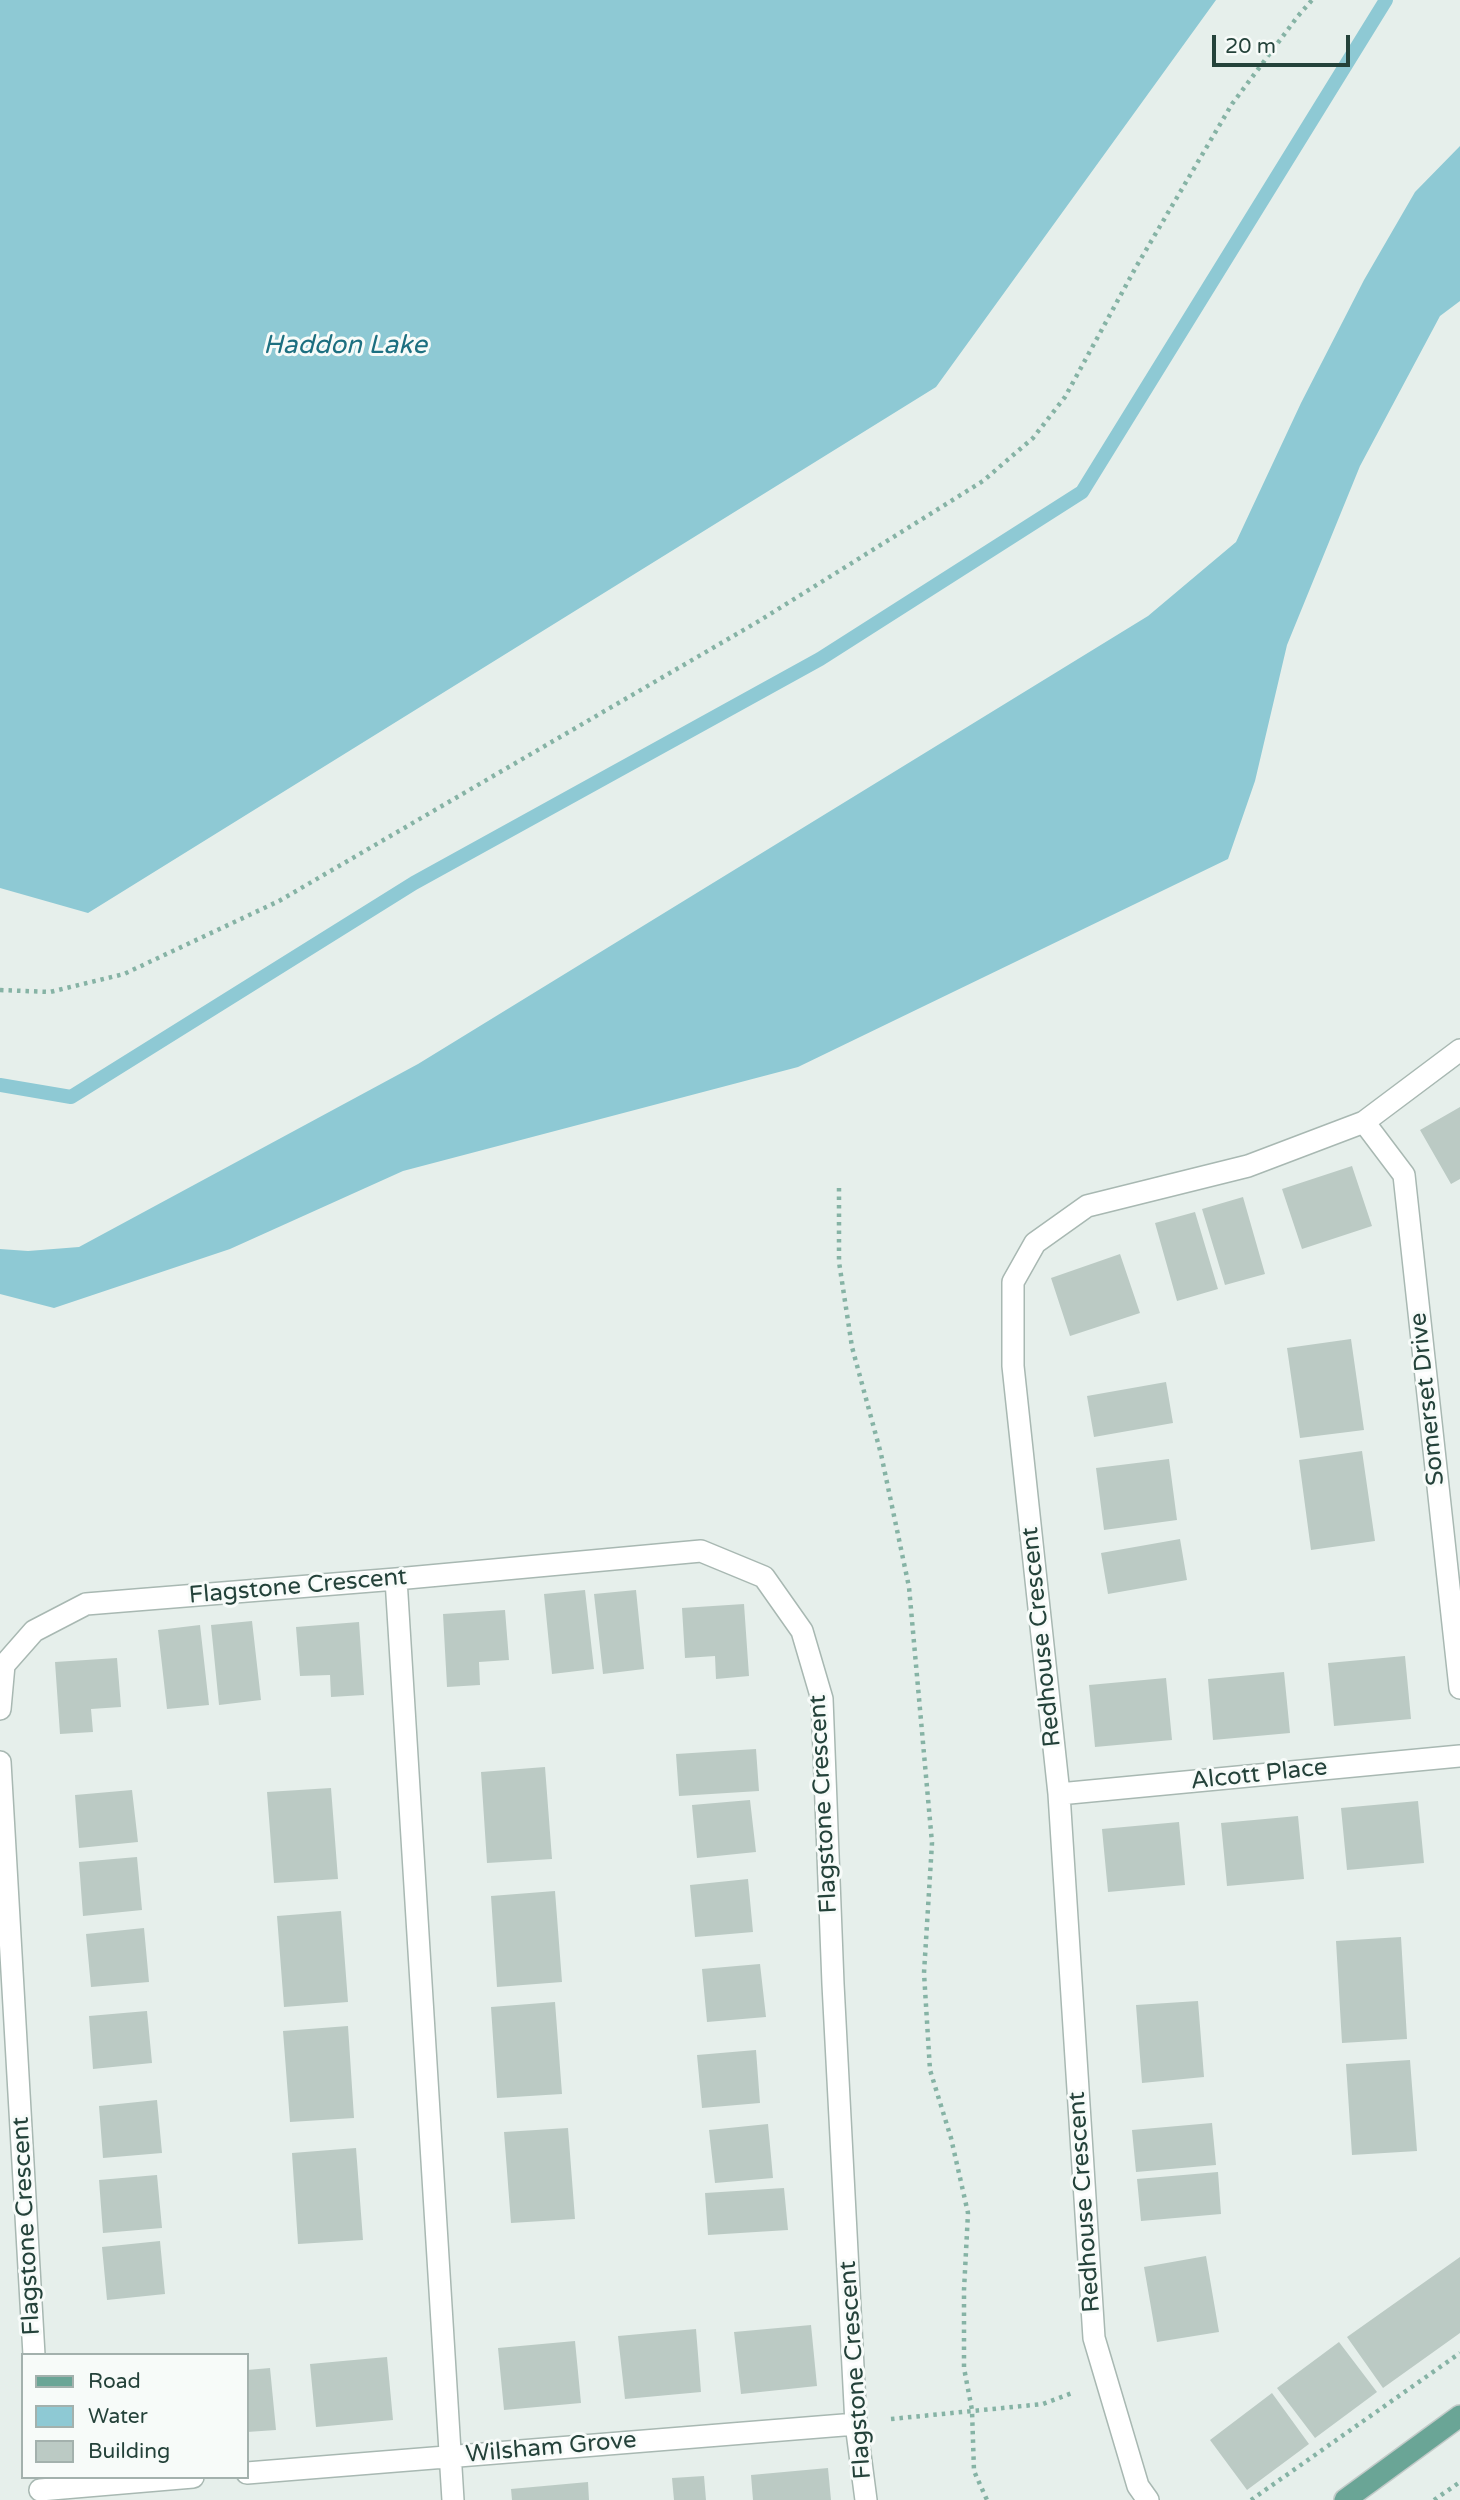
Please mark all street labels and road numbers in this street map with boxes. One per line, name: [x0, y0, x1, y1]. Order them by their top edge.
street label: Somerset Drive: [1405, 1311, 1451, 1487]
street label: Redhouse Crescent: [1016, 1525, 1068, 1749]
street label: Flagstone Crescent: [188, 1563, 408, 1611]
street label: Flagstone Crescent: [804, 1694, 844, 1914]
street label: Alcott Place: [1189, 1754, 1329, 1796]
street label: Redhouse Crescent: [1063, 2091, 1107, 2313]
street label: Flagstone Crescent: [7, 2116, 47, 2336]
street label: Flagstone Crescent: [834, 2260, 878, 2480]
street label: Wilsham Grove: [464, 2426, 638, 2470]

